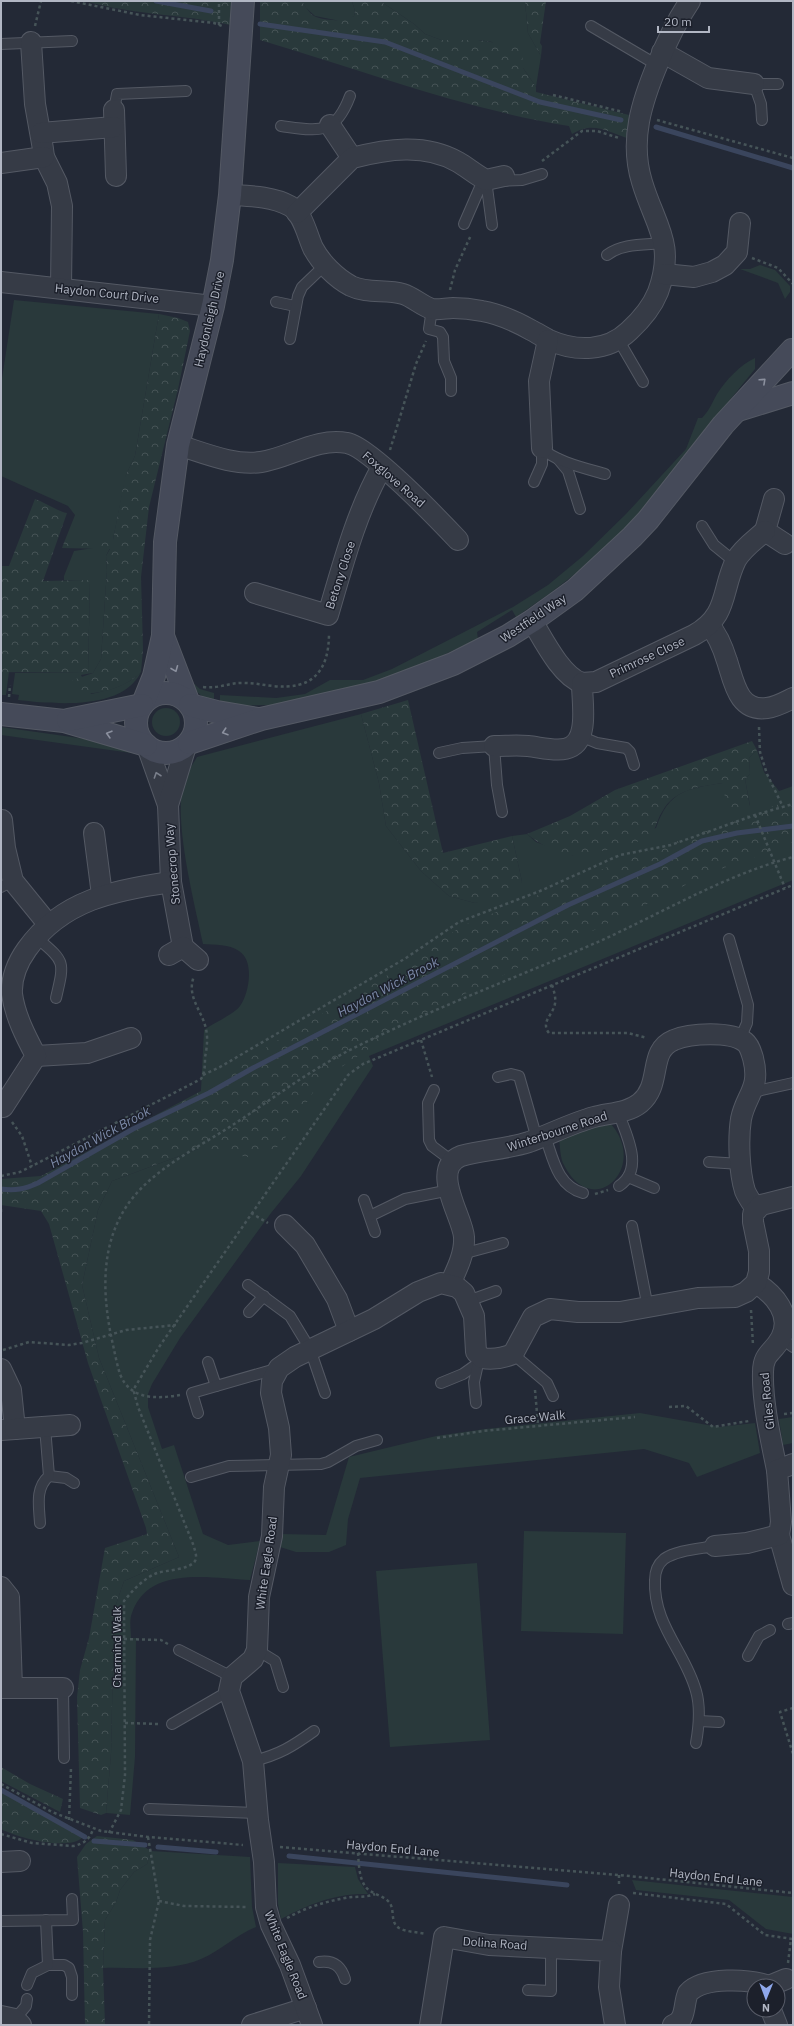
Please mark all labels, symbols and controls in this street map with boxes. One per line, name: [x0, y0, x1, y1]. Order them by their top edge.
scale bar: [658, 8, 709, 34]
text: 20 m: [664, 14, 692, 29]
street label: Haydonleigh Drive: [191, 269, 227, 368]
street label: Haydon Court Drive: [54, 280, 160, 306]
one-way arrow: [758, 378, 766, 386]
street label: Foxglove Road: [360, 448, 428, 510]
street label: Betony Close: [322, 539, 358, 611]
street label: Westfield Way: [497, 590, 569, 646]
street label: Primrose Close: [607, 633, 687, 681]
one-way arrow: [170, 665, 178, 672]
one-way arrow: [222, 727, 229, 735]
one-way arrow: [105, 730, 112, 739]
one-way arrow: [154, 772, 162, 779]
street label: Stonecrop Way: [161, 823, 183, 905]
water label: Haydon Wick Brook: [334, 953, 442, 1021]
water label: Haydon Wick Brook: [47, 1102, 153, 1172]
street label: Winterbourne Road: [505, 1108, 609, 1154]
street label: Giles Road: [757, 1372, 777, 1430]
street label: Grace Walk: [504, 1407, 567, 1427]
street label: White Eagle Road: [252, 1515, 280, 1611]
street label: Charmind Walk: [109, 1605, 124, 1688]
street label: Haydon End Lane: [346, 1836, 441, 1860]
street label: Haydon End Lane: [669, 1865, 764, 1889]
street label: White Eagle Road: [261, 1909, 311, 2001]
street label: Dolina Road: [462, 1933, 528, 1953]
north arrow: [746, 1978, 786, 2018]
text: N: [762, 2001, 770, 2015]

